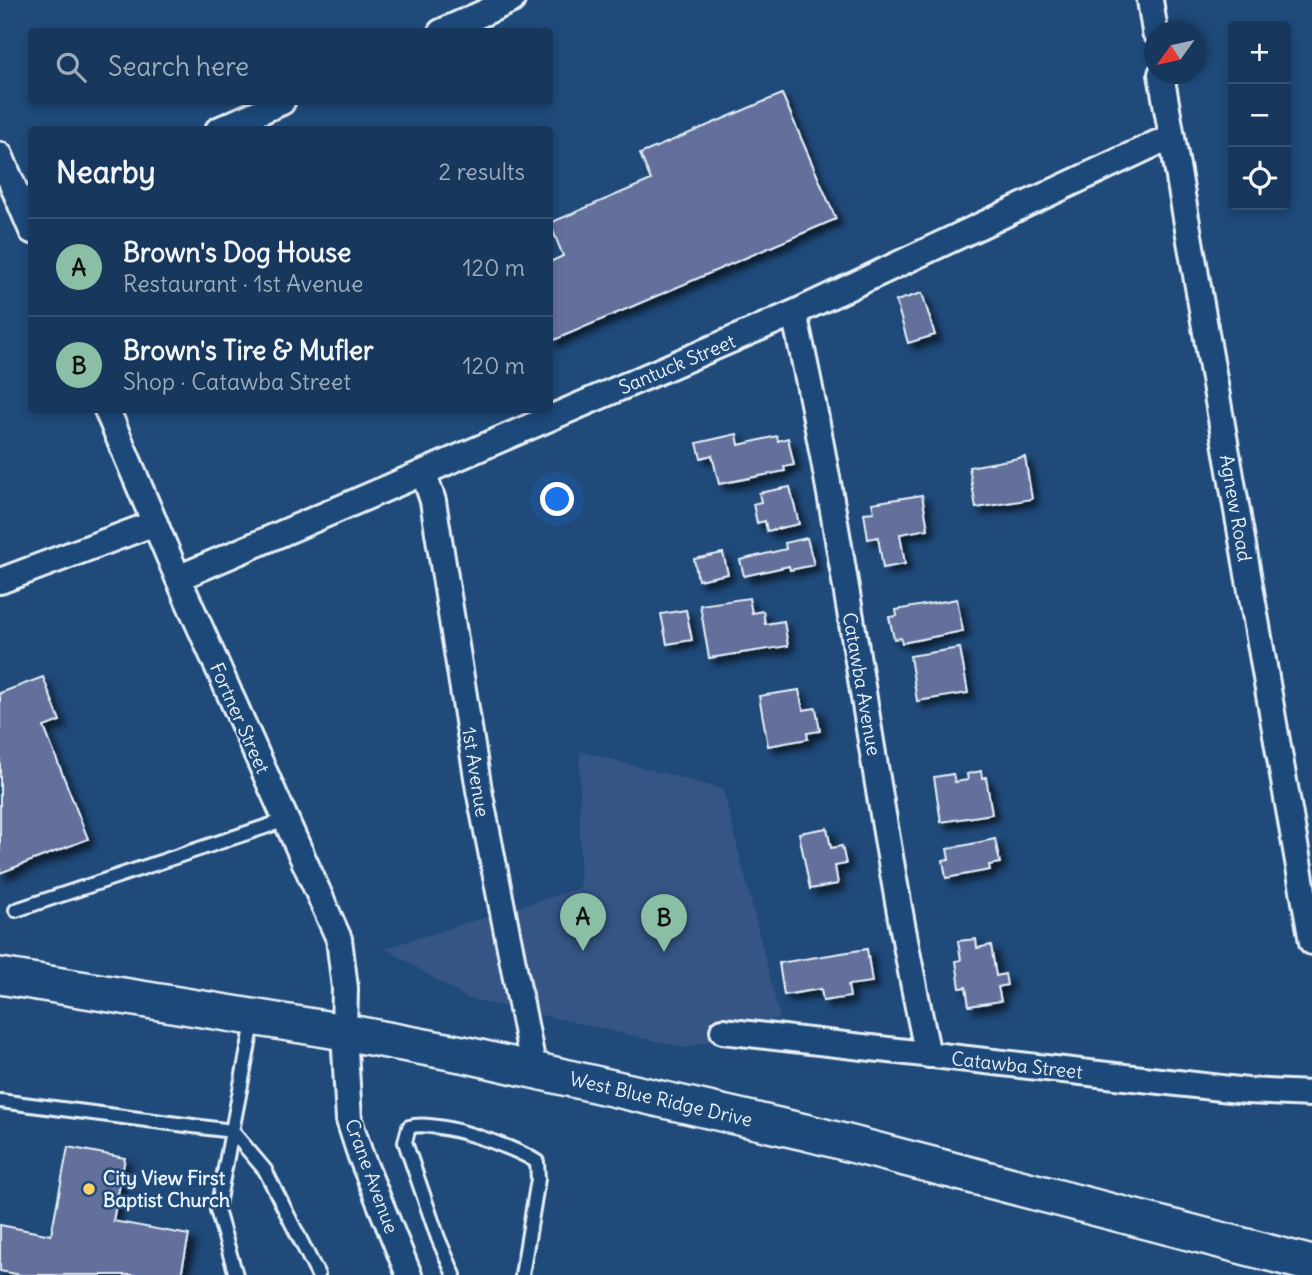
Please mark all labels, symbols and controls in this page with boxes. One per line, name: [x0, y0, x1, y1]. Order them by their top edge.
north arrow: [1144, 21, 1207, 84]
map controls: [1228, 21, 1291, 210]
button: +: [1228, 21, 1291, 84]
search box: [28, 28, 553, 105]
icon: search: [52, 48, 90, 86]
text: Search here: [108, 50, 249, 83]
button: −: [1228, 84, 1291, 147]
button: locate: [1228, 147, 1291, 210]
text: Nearby: [56, 153, 156, 191]
text: 2 results: [439, 157, 525, 186]
text: Brown's Dog House: [123, 236, 351, 269]
text: A: [72, 253, 86, 282]
text: 120 m: [462, 253, 525, 282]
text: Restaurant · 1st Avenue: [123, 269, 363, 298]
street label: Santuck Street: [615, 329, 739, 399]
text: Brown's Tire & Mufler: [123, 334, 374, 367]
text: B: [71, 351, 87, 380]
text: 120 m: [462, 351, 525, 380]
text: Shop · Catawba Street: [123, 367, 351, 396]
street label: Agnew Road: [1215, 453, 1257, 563]
your location: [540, 482, 574, 516]
street label: Catawba Avenue: [838, 611, 886, 757]
street label: Fortner Street: [205, 659, 275, 777]
street label: 1st Avenue: [457, 725, 495, 819]
pin: A: [560, 893, 606, 951]
pin: B: [641, 894, 687, 952]
street label: Catawba Street: [950, 1046, 1084, 1084]
street label: West Blue Ridge Drive: [567, 1066, 755, 1132]
street label: Crane Avenue: [340, 1115, 404, 1237]
place label: City View First Baptist Church: [103, 1166, 230, 1212]
marker: City View First Baptist Church: [81, 1181, 97, 1197]

